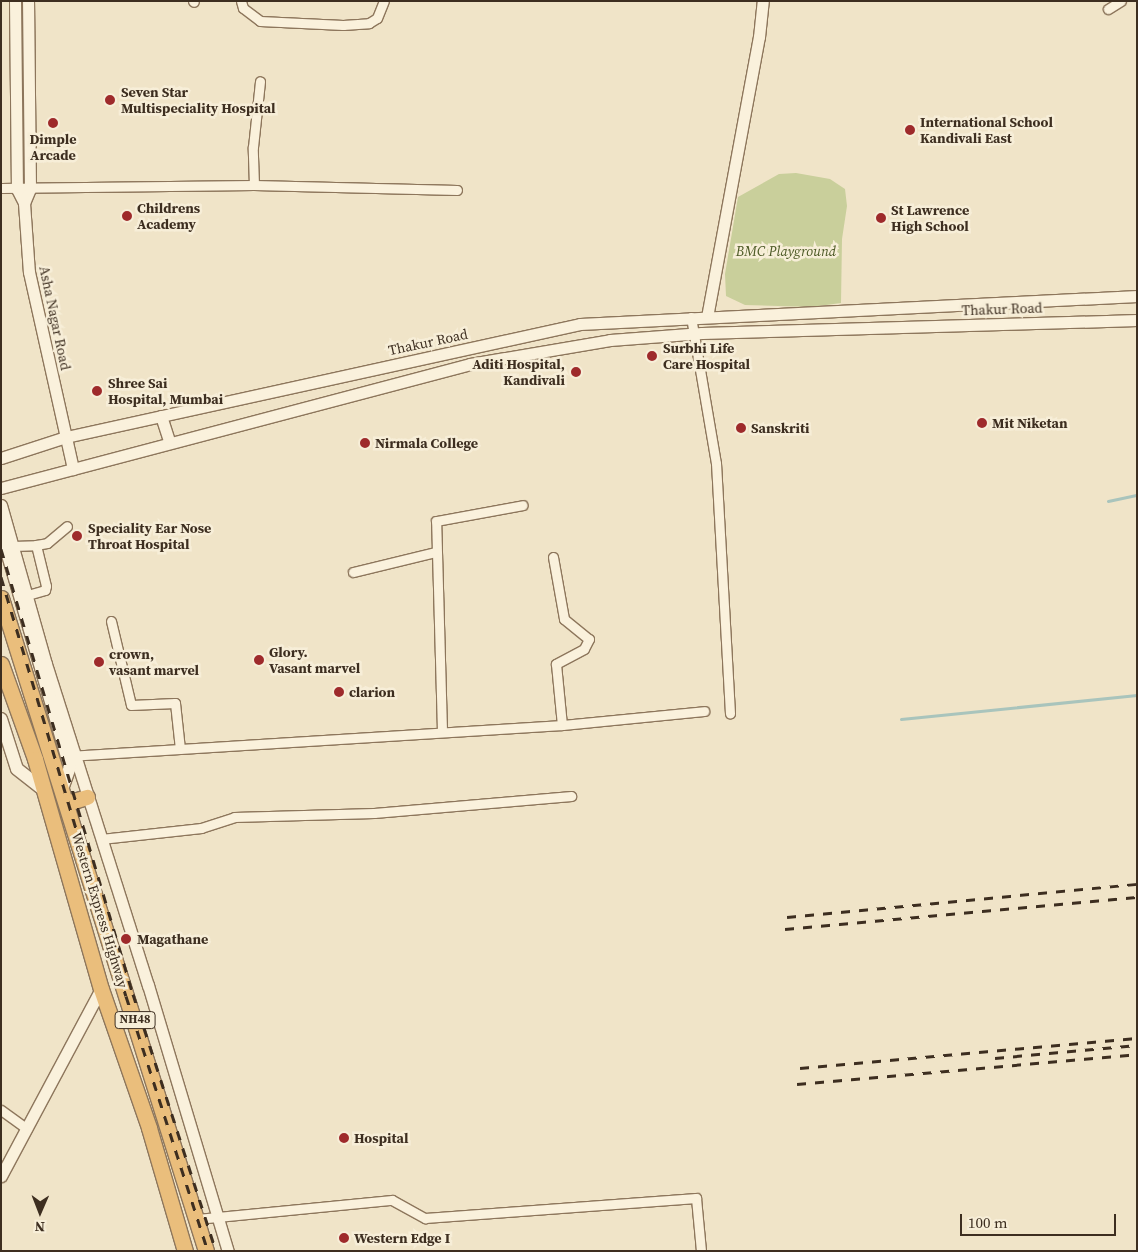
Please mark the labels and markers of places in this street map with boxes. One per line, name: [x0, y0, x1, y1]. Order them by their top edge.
place label: Seven Star Multispeciality Hospital: [121, 84, 276, 116]
marker: Seven Star Multispeciality Hospital: [103, 93, 117, 107]
place label: International School Kandivali East: [920, 114, 1053, 146]
marker: Dimple Arcade: [47, 117, 59, 129]
marker: International School Kandivali East: [904, 124, 916, 136]
place label: Dimple Arcade: [29, 131, 77, 164]
place label: Childrens Academy: [137, 200, 200, 232]
place label: St Lawrence High School: [891, 202, 969, 234]
marker: Childrens Academy: [121, 210, 133, 222]
marker: St Lawrence High School: [875, 212, 887, 224]
place label: Surbhi Life Care Hospital: [663, 340, 750, 372]
marker: Surbhi Life Care Hospital: [645, 349, 659, 363]
place label: Aditi Hospital, Kandivali: [472, 356, 565, 388]
marker: Aditi Hospital, Kandivali: [569, 365, 583, 379]
place label: Shree Sai Hospital, Mumbai: [108, 375, 223, 408]
marker: Shree Sai Hospital, Mumbai: [90, 384, 104, 398]
place label: Mit Niketan: [992, 415, 1068, 431]
marker: Mit Niketan: [976, 417, 988, 429]
place label: Sanskriti: [751, 420, 809, 436]
marker: Sanskriti: [735, 422, 747, 434]
place label: Nirmala College: [375, 435, 478, 451]
marker: Nirmala College: [359, 437, 371, 449]
place label: Speciality Ear Nose Throat Hospital: [88, 520, 211, 552]
marker: Speciality Ear Nose Throat Hospital: [70, 529, 84, 543]
place label: Glory. Vasant marvel: [269, 644, 360, 676]
place label: crown, vasant marvel: [109, 646, 199, 679]
marker: Glory. Vasant marvel: [253, 654, 265, 666]
marker: crown, vasant marvel: [93, 656, 105, 668]
place label: clarion: [349, 684, 395, 700]
marker: clarion: [333, 686, 345, 698]
place label: Magathane: [137, 931, 208, 947]
marker: Magathane: [119, 932, 133, 946]
place label: Hospital: [354, 1130, 408, 1146]
marker: Hospital: [338, 1132, 350, 1144]
place label: Western Edge I: [354, 1230, 450, 1246]
marker: Western Edge I: [338, 1232, 350, 1244]

